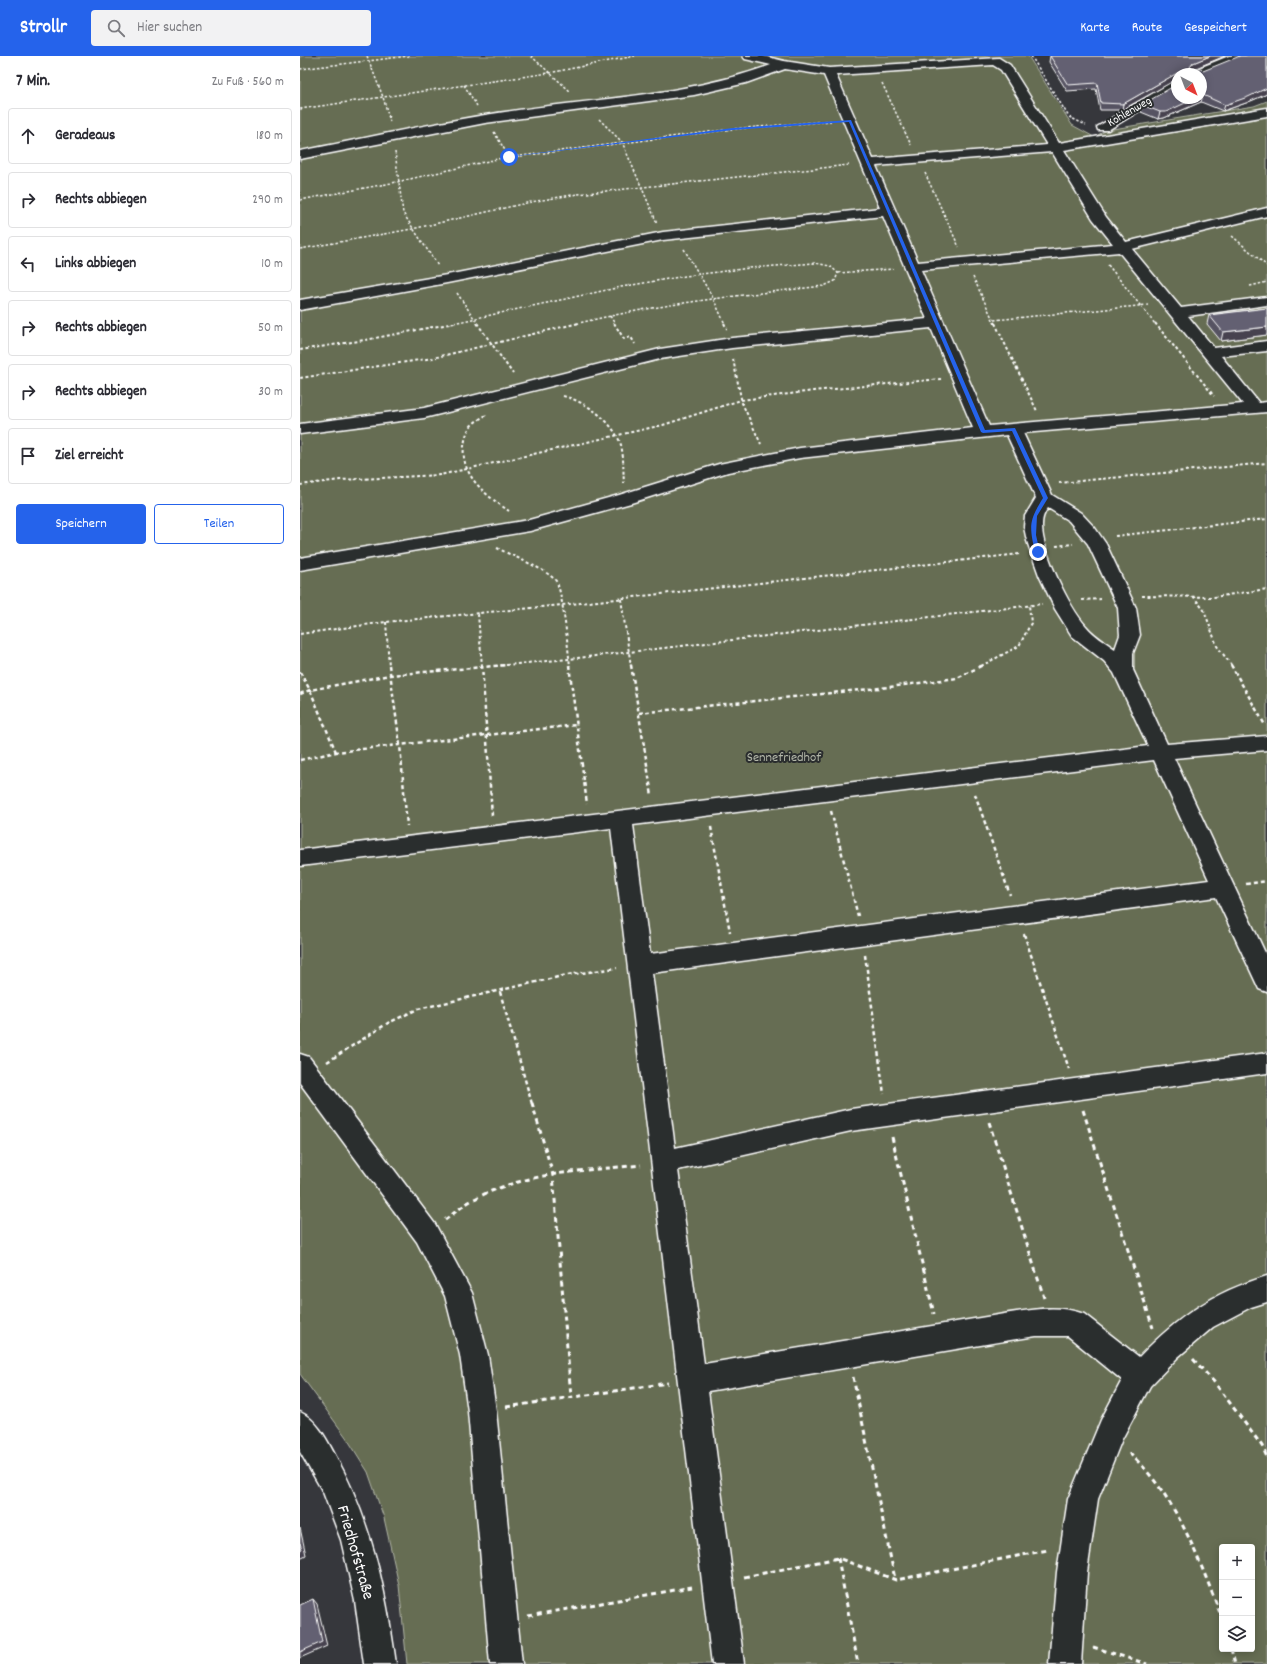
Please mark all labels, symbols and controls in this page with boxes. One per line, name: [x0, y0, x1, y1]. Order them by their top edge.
search box: [91, 10, 371, 46]
text: Strollr: [20, 15, 67, 42]
icon: search: [105, 17, 127, 39]
text: Hier suchen: [137, 17, 202, 39]
text: Karte: [1080, 18, 1110, 38]
text: Route: [1132, 18, 1162, 38]
text: Gespeichert: [1184, 18, 1247, 38]
north arrow: [1171, 68, 1207, 104]
text: 7 Min.: [16, 70, 50, 94]
text: Zu Fuß · 560 m: [212, 73, 284, 92]
street label: Kohlenweg: [1105, 93, 1155, 132]
icon: ahead: [17, 125, 39, 147]
text: Geradeaus: [55, 125, 115, 147]
text: 180 m: [256, 127, 283, 146]
route start: [500, 148, 518, 166]
icon: right: [17, 189, 39, 211]
text: Rechts abbiegen: [55, 189, 147, 211]
text: 290 m: [252, 191, 283, 210]
icon: left: [17, 253, 39, 275]
text: Links abbiegen: [55, 253, 136, 275]
text: 10 m: [261, 255, 283, 274]
icon: right: [17, 317, 39, 339]
text: Rechts abbiegen: [55, 317, 147, 339]
text: 50 m: [258, 319, 283, 338]
icon: right: [17, 381, 39, 403]
text: Rechts abbiegen: [55, 381, 147, 403]
text: 30 m: [258, 383, 283, 402]
icon: arrive: [17, 445, 39, 467]
text: Ziel erreicht: [55, 445, 123, 467]
button: Speichern: [16, 504, 146, 544]
button: Teilen: [154, 504, 284, 544]
route end: [1029, 543, 1047, 561]
park label: Sennefriedhof: [747, 748, 822, 768]
street label: Friedhofstraße: [329, 1503, 379, 1603]
map controls: [1219, 1544, 1255, 1652]
button: +: [1219, 1544, 1255, 1580]
button: −: [1219, 1580, 1255, 1616]
button: layers: [1219, 1616, 1255, 1652]

